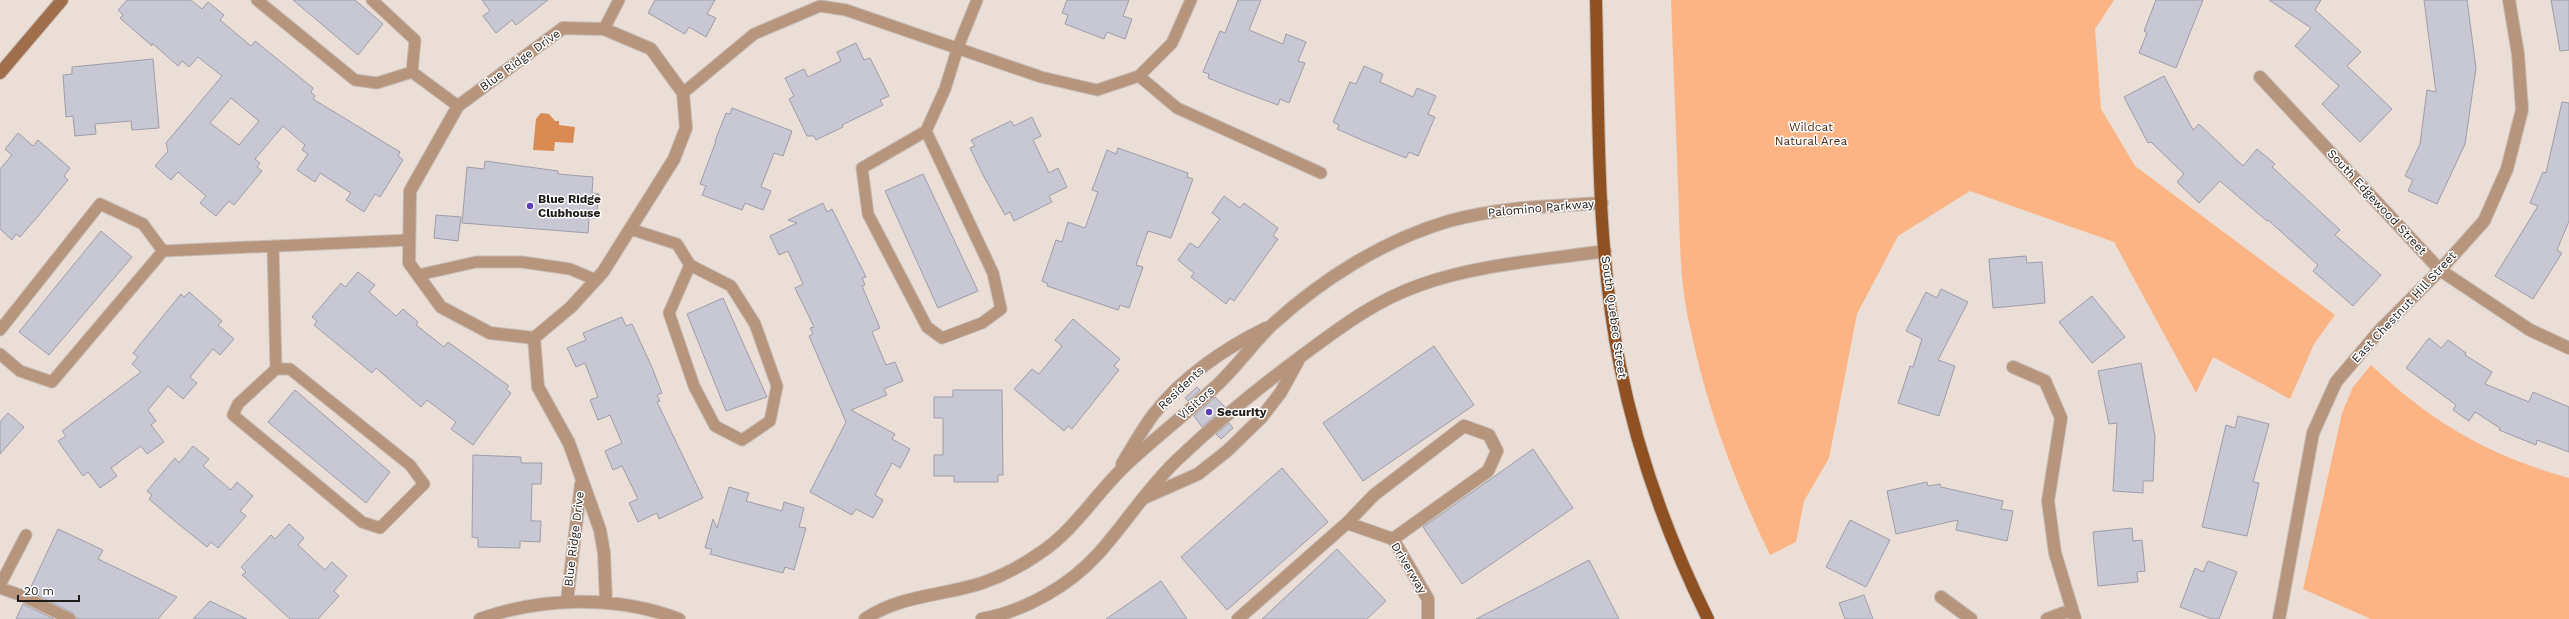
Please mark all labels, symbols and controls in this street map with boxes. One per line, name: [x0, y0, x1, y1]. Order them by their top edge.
street label: Blue Ridge Drive: [477, 26, 563, 94]
park label: Wildcat Natural Area: [1775, 120, 1847, 148]
street label: South Edgewood Street: [2325, 146, 2429, 258]
place label: Blue Ridge Clubhouse: [538, 192, 601, 220]
street label: Palomino Parkway: [1487, 196, 1596, 220]
marker: Blue Ridge Clubhouse: [525, 201, 535, 211]
street label: East Chestnut Hill Street: [2349, 249, 2459, 365]
street label: South Quebec Street: [1598, 255, 1630, 379]
street label: Residents: [1155, 363, 1207, 413]
street label: Visitors: [1175, 383, 1217, 423]
place label: Security: [1217, 405, 1267, 419]
marker: Security: [1204, 407, 1214, 417]
street label: Blue Ridge Drive: [561, 491, 587, 587]
street label: Driverway: [1388, 540, 1430, 597]
scale bar: [18, 577, 79, 603]
text: 20 m: [24, 584, 54, 598]

